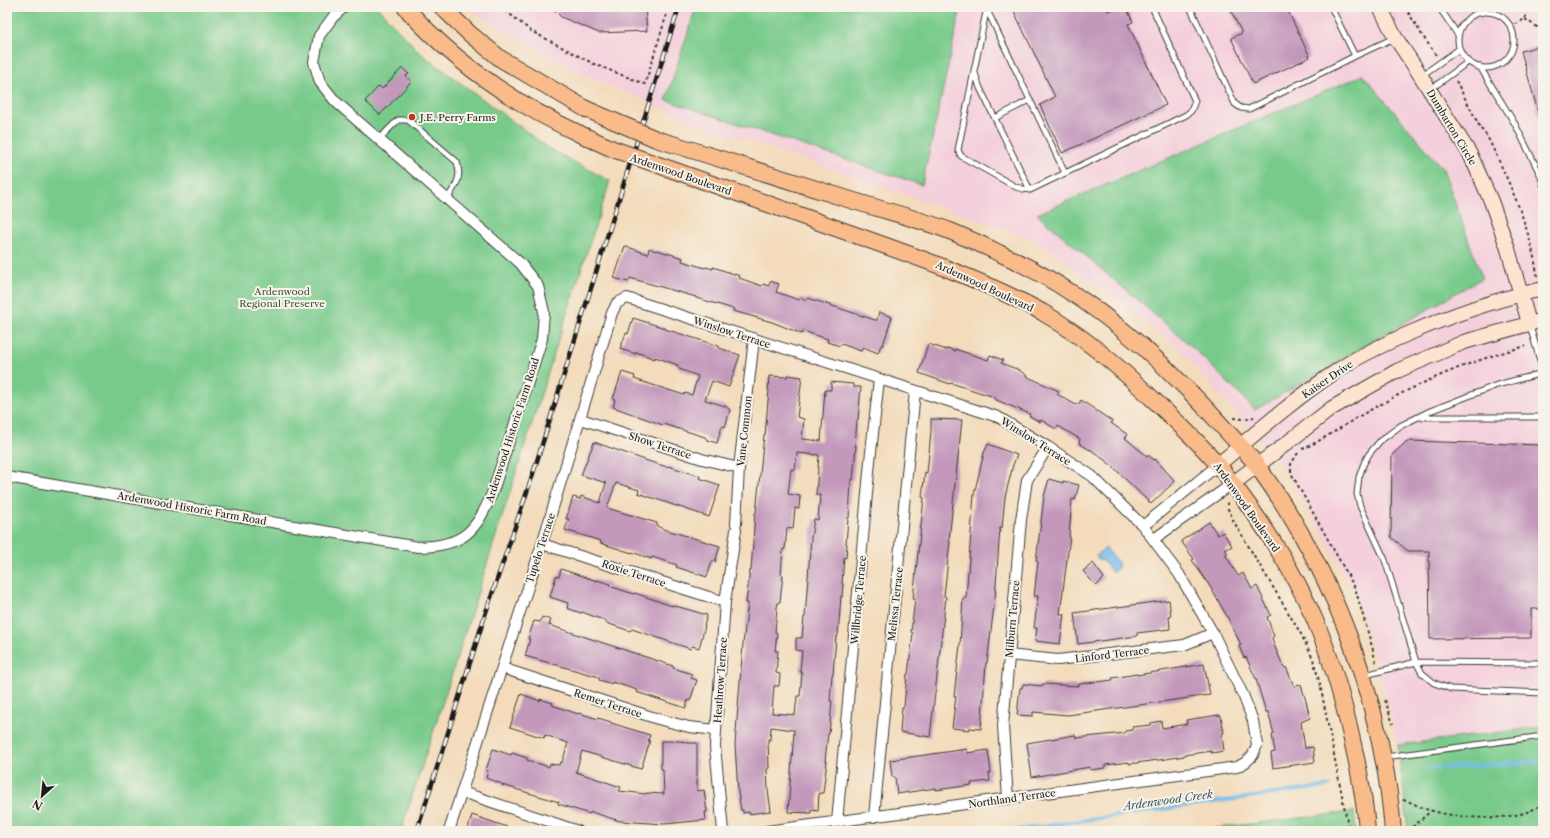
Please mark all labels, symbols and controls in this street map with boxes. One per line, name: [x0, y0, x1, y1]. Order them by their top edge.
street label: Dumbarton Circle: [1424, 87, 1480, 168]
place label: J.E. Perry Farms: [418, 111, 496, 124]
marker: J.E. Perry Farms: [407, 112, 417, 122]
street label: Ardenwood Boulevard: [627, 151, 733, 198]
street label: Ardenwood Boulevard: [933, 258, 1036, 315]
park label: Ardenwood Regional Preserve: [239, 285, 325, 310]
street label: Winslow Terrace: [691, 314, 772, 351]
street label: Ardenwood Historic Farm Road: [483, 356, 542, 505]
street label: Kaiser Drive: [1299, 357, 1356, 401]
street label: Vane Common: [734, 394, 755, 468]
street label: Winslow Terrace: [997, 414, 1074, 468]
street label: Show Terrace: [627, 429, 693, 462]
street label: Ardenwood Boulevard: [1210, 459, 1282, 555]
street label: Ardenwood Historic Farm Road: [115, 489, 268, 528]
street label: Tupelo Terrace: [523, 511, 558, 585]
street label: Willbridge Terrace: [848, 555, 869, 646]
street label: Roxie Terrace: [600, 557, 668, 590]
street label: Melissa Terrace: [885, 566, 906, 642]
street label: Milburn Terrace: [1003, 579, 1022, 658]
street label: Heathrow Terrace: [711, 636, 730, 723]
street label: Linford Terrace: [1074, 643, 1150, 665]
street label: Remer Terrace: [572, 686, 644, 721]
north arrow: [22, 776, 62, 816]
street label: Northland Terrace: [968, 786, 1057, 811]
water label: Ardenwood Creek: [1120, 787, 1214, 813]
text: N: [30, 796, 45, 813]

